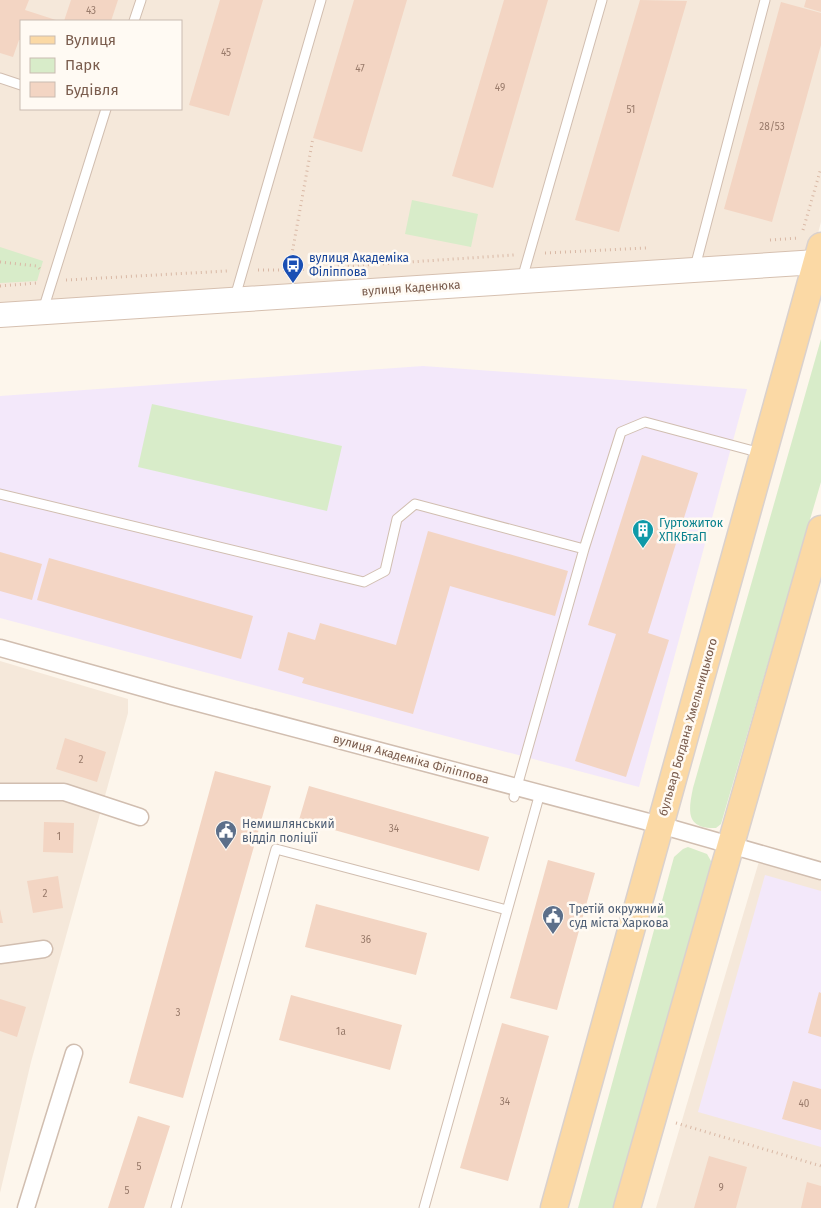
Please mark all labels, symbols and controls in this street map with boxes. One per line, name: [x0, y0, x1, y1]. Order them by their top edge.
house number: 43: [86, 5, 96, 17]
legend: [20, 20, 182, 110]
text: Вулиця: [65, 31, 116, 49]
house number: 45: [221, 47, 231, 59]
text: Парк: [65, 56, 100, 74]
house number: 47: [355, 63, 365, 75]
text: Будівля: [65, 81, 119, 99]
house number: 49: [495, 82, 505, 94]
house number: 51: [627, 104, 635, 116]
house number: 28/53: [759, 121, 785, 133]
place label: вулиця Академіка Філіппова: [309, 251, 409, 279]
bus stop icon: вулиця Академіка Філіппова: [281, 253, 305, 284]
street label: вулиця Каденюка: [361, 278, 461, 298]
place label: Гуртожиток ХПКБтаП: [659, 516, 724, 544]
building icon: Гуртожиток ХПКБтаП: [631, 518, 655, 549]
street label: бульвар Богдана Хмельницького: [656, 636, 720, 818]
street label: вулиця Академіка Філіппова: [331, 731, 491, 787]
house number: 2: [79, 754, 84, 766]
place label: Немишлянський відділ поліції: [242, 817, 335, 845]
public building icon: Немишлянський відділ поліції: [214, 819, 238, 850]
house number: 34: [389, 823, 400, 835]
house number: 1: [57, 831, 61, 843]
house number: 2: [43, 888, 48, 900]
place label: Третій окружний суд міста Харкова: [569, 902, 669, 930]
public building icon: Третій окружний суд міста Харкова: [541, 904, 565, 935]
house number: 36: [361, 934, 371, 946]
house number: 3: [176, 1007, 181, 1019]
house number: 1а: [336, 1026, 346, 1038]
house number: 34: [500, 1096, 511, 1108]
house number: 40: [799, 1098, 810, 1110]
house number: 5: [136, 1161, 142, 1173]
house number: 9: [718, 1182, 724, 1194]
house number: 5: [124, 1185, 130, 1197]

